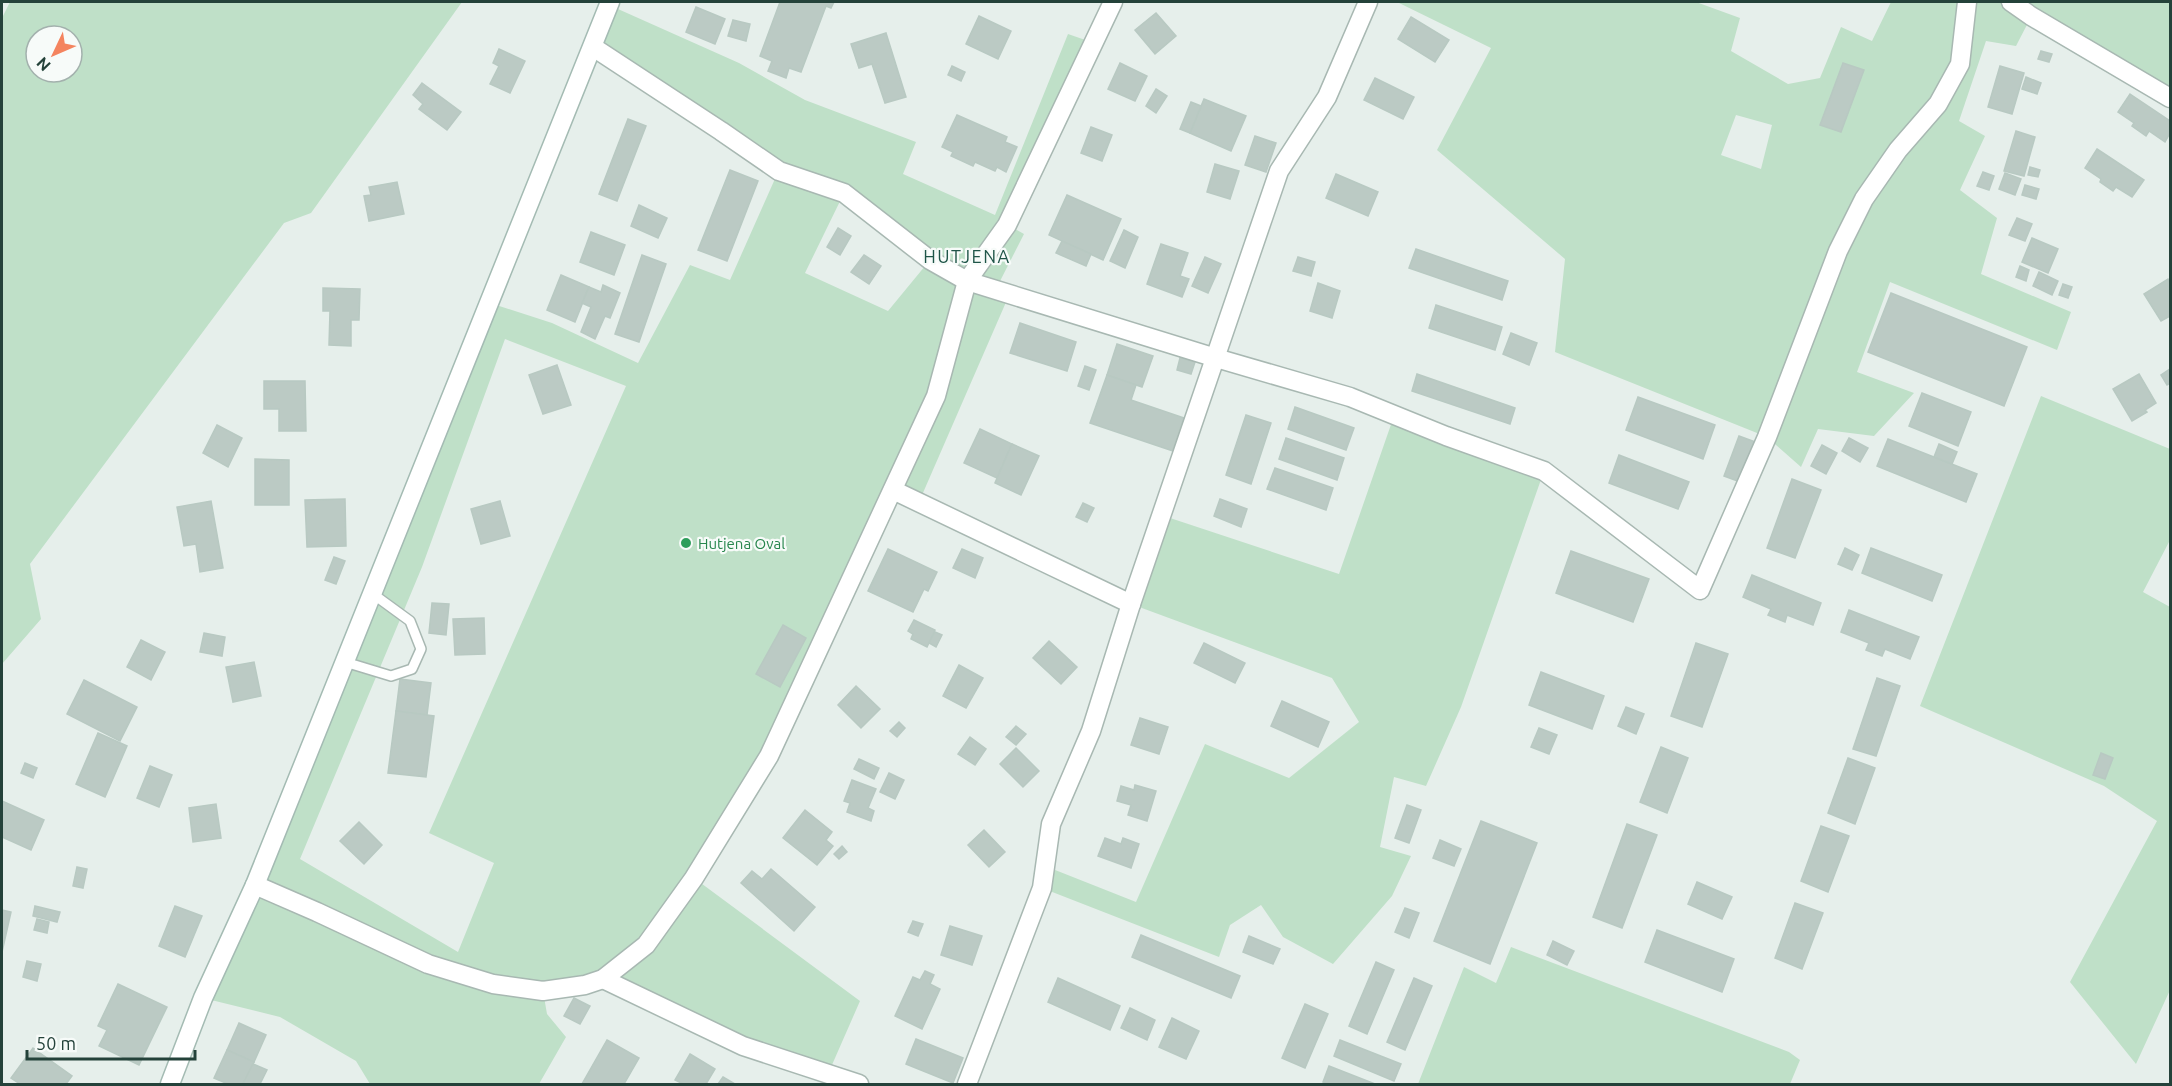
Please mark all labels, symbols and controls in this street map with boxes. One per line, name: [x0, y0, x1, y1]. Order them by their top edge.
north arrow: [24, 24, 84, 84]
text: N: [33, 54, 54, 75]
district label: HUTJENA: [923, 246, 1011, 266]
place label: Hutjena Oval: [698, 535, 785, 552]
marker: Hutjena Oval: [679, 536, 693, 550]
scale bar: [27, 1023, 195, 1061]
text: 50 m: [36, 1033, 76, 1053]

